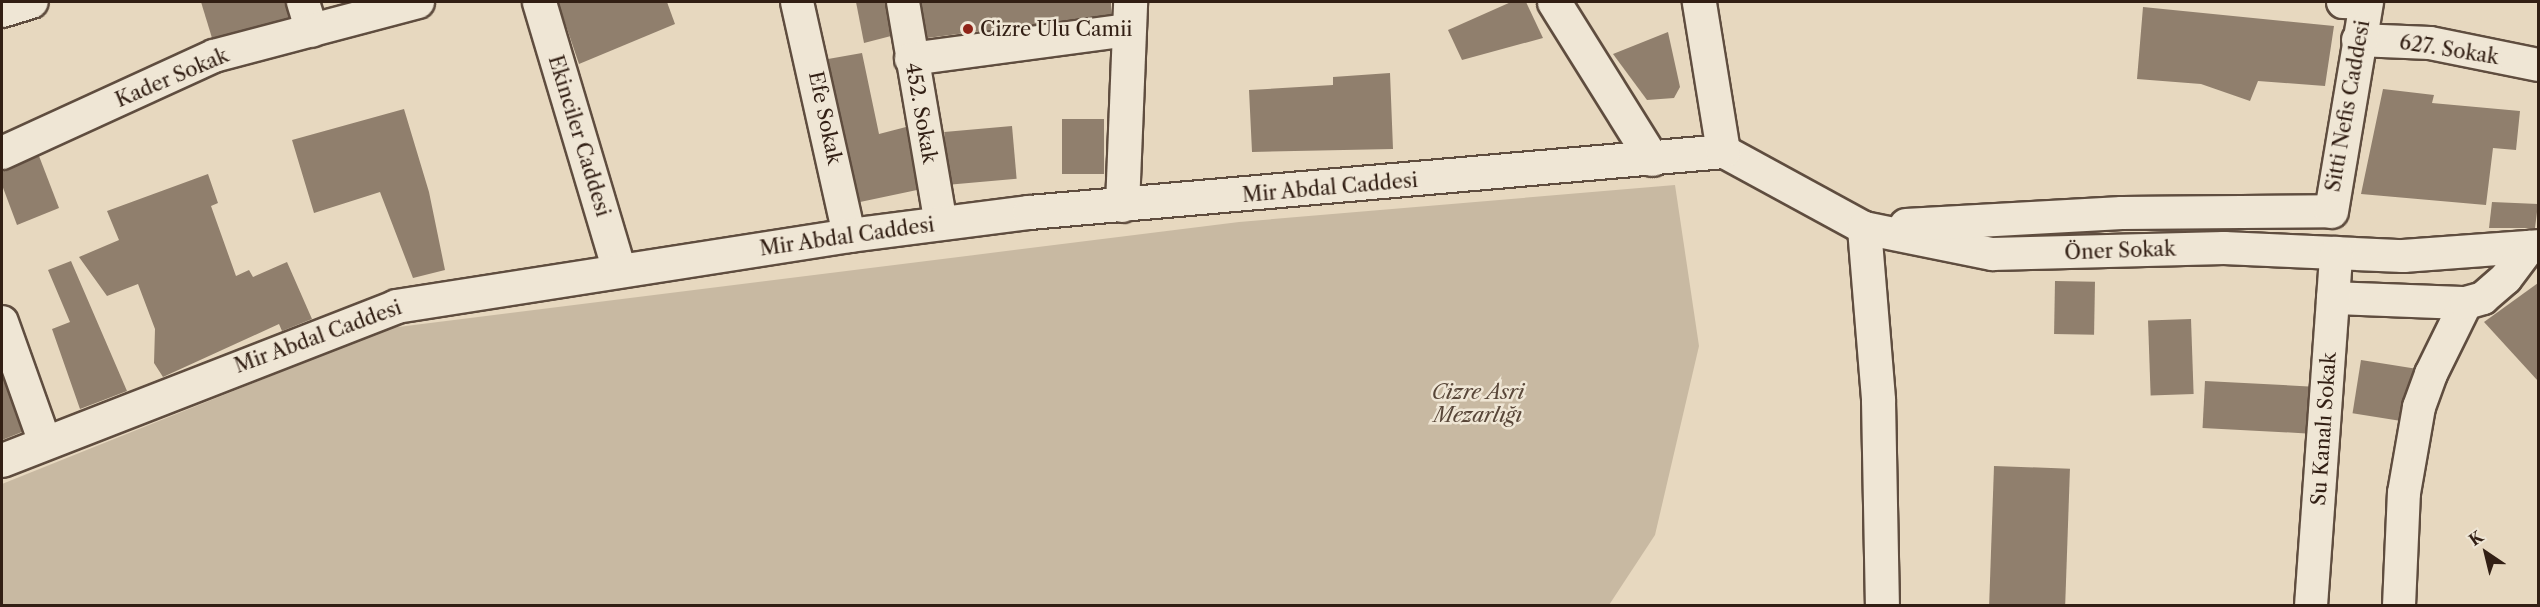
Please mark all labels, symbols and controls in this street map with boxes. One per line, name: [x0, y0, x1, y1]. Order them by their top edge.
place label: Cizre Ulu Camii: [980, 17, 1132, 41]
street label: Sitti Nefis Caddesi: [2321, 18, 2375, 194]
marker: Cizre Ulu Camii: [961, 22, 975, 36]
street label: 627. Sokak: [2398, 30, 2500, 70]
street label: Kader Sokak: [112, 43, 232, 113]
street label: Ekinciler Caddesi: [543, 52, 615, 220]
street label: 452. Sokak: [900, 61, 942, 165]
street label: Efe Sokak: [803, 69, 847, 167]
street label: Mir Abdal Caddesi: [1241, 168, 1419, 208]
street label: Mir Abdal Caddesi: [758, 213, 936, 261]
street label: Öner Sokak: [2064, 237, 2176, 265]
street label: Mir Abdal Caddesi: [231, 295, 405, 379]
street label: Su Kanalı Sokak: [2307, 352, 2341, 506]
park label: Cizre Asri Mezarlığı: [1432, 380, 1524, 427]
north arrow: [2456, 523, 2516, 583]
text: K: [2465, 526, 2487, 550]

